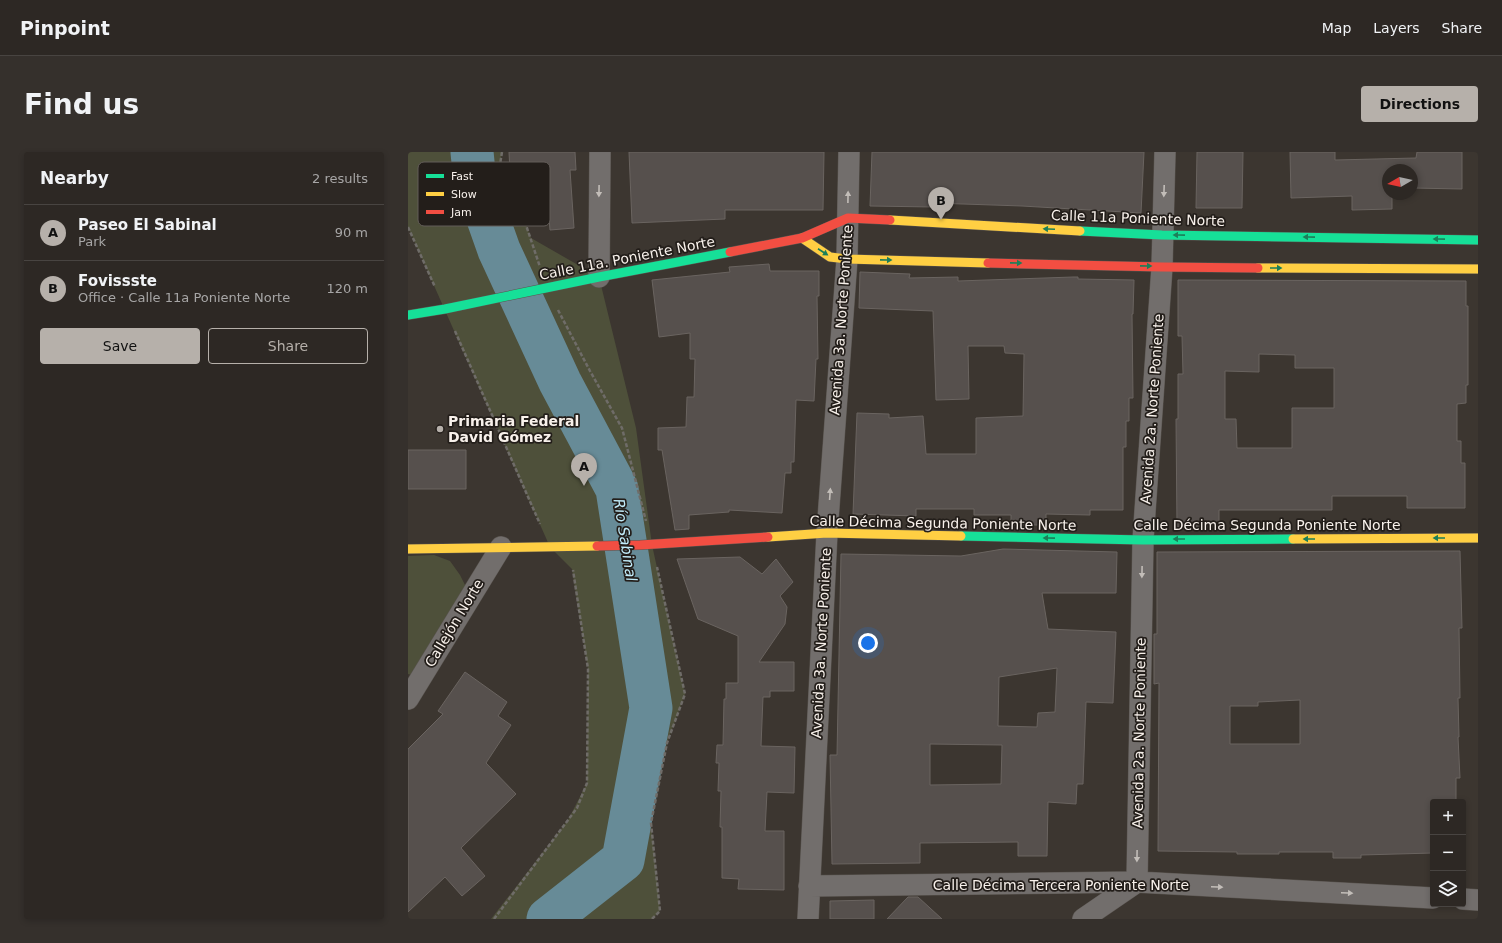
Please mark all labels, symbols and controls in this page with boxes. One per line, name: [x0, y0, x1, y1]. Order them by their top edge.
text: Pinpoint: [20, 17, 110, 39]
text: Map: [1322, 20, 1351, 36]
text: Layers: [1373, 20, 1420, 36]
text: Share: [1442, 20, 1482, 36]
button: Directions: [1361, 86, 1478, 122]
text: Find us: [24, 88, 139, 121]
legend: [418, 162, 550, 226]
north arrow: [1382, 164, 1418, 200]
text: Nearby: [40, 168, 109, 188]
text: Fast: [451, 170, 474, 183]
text: 2 results: [312, 171, 368, 186]
one-way arrow: [596, 185, 603, 197]
one-way arrow: [1161, 185, 1167, 198]
pin: B: [928, 187, 954, 220]
text: Slow: [451, 188, 477, 201]
one-way arrow: [845, 190, 851, 203]
text: Jam: [450, 206, 472, 219]
street label: Calle 11a Poniente Norte: [1051, 207, 1225, 229]
text: Paseo El Sabinal: [78, 216, 217, 234]
street label: Avenida 3a. Norte Poniente: [826, 224, 856, 416]
text: A: [48, 225, 58, 240]
text: 90 m: [335, 225, 368, 240]
one-way arrow: [1043, 225, 1055, 232]
one-way arrow: [1172, 232, 1185, 238]
street label: Calle 11a. Poniente Norte: [538, 233, 716, 283]
text: Park: [78, 234, 106, 249]
one-way arrow: [1302, 234, 1315, 240]
one-way arrow: [1433, 236, 1445, 243]
one-way arrow: [818, 248, 828, 256]
one-way arrow: [880, 257, 893, 263]
one-way arrow: [1010, 260, 1023, 266]
one-way arrow: [1140, 263, 1153, 269]
one-way arrow: [1270, 264, 1282, 271]
text: Fovissste: [78, 272, 157, 290]
text: B: [48, 281, 58, 296]
text: 120 m: [326, 281, 368, 296]
text: Office · Calle 11a Poniente Norte: [78, 290, 290, 305]
street label: Avenida 2a. Norte Poniente: [1137, 313, 1167, 505]
button: Save: [40, 328, 200, 364]
button: Share: [208, 328, 368, 364]
place label: Primaria Federal David Gómez: [448, 413, 579, 445]
marker: Primaria Federal David Gómez: [435, 424, 445, 434]
pin: A: [571, 453, 597, 486]
one-way arrow: [826, 488, 833, 500]
water label: Río Sabinal: [610, 497, 641, 584]
street label: Calle Décima Segunda Poniente Norte: [809, 513, 1077, 533]
street label: Calle Décima Segunda Poniente Norte: [1133, 517, 1401, 533]
one-way arrow: [1042, 535, 1055, 541]
one-way arrow: [1432, 535, 1445, 541]
one-way arrow: [1172, 536, 1185, 542]
one-way arrow: [1302, 536, 1315, 542]
street label: Avenida 3a. Norte Poniente: [808, 547, 834, 739]
one-way arrow: [1139, 566, 1145, 579]
street label: Callejón Norte: [422, 576, 486, 670]
your location: [858, 633, 878, 653]
street label: Avenida 2a. Norte Poniente: [1129, 637, 1149, 829]
map controls: [1430, 799, 1466, 907]
button: +: [1430, 799, 1466, 835]
button: −: [1430, 835, 1466, 871]
one-way arrow: [1134, 850, 1140, 863]
button: layers: [1430, 871, 1466, 907]
street label: Calle Décima Tercera Poniente Norte: [933, 877, 1189, 893]
one-way arrow: [1211, 883, 1223, 890]
one-way arrow: [1341, 890, 1353, 897]

